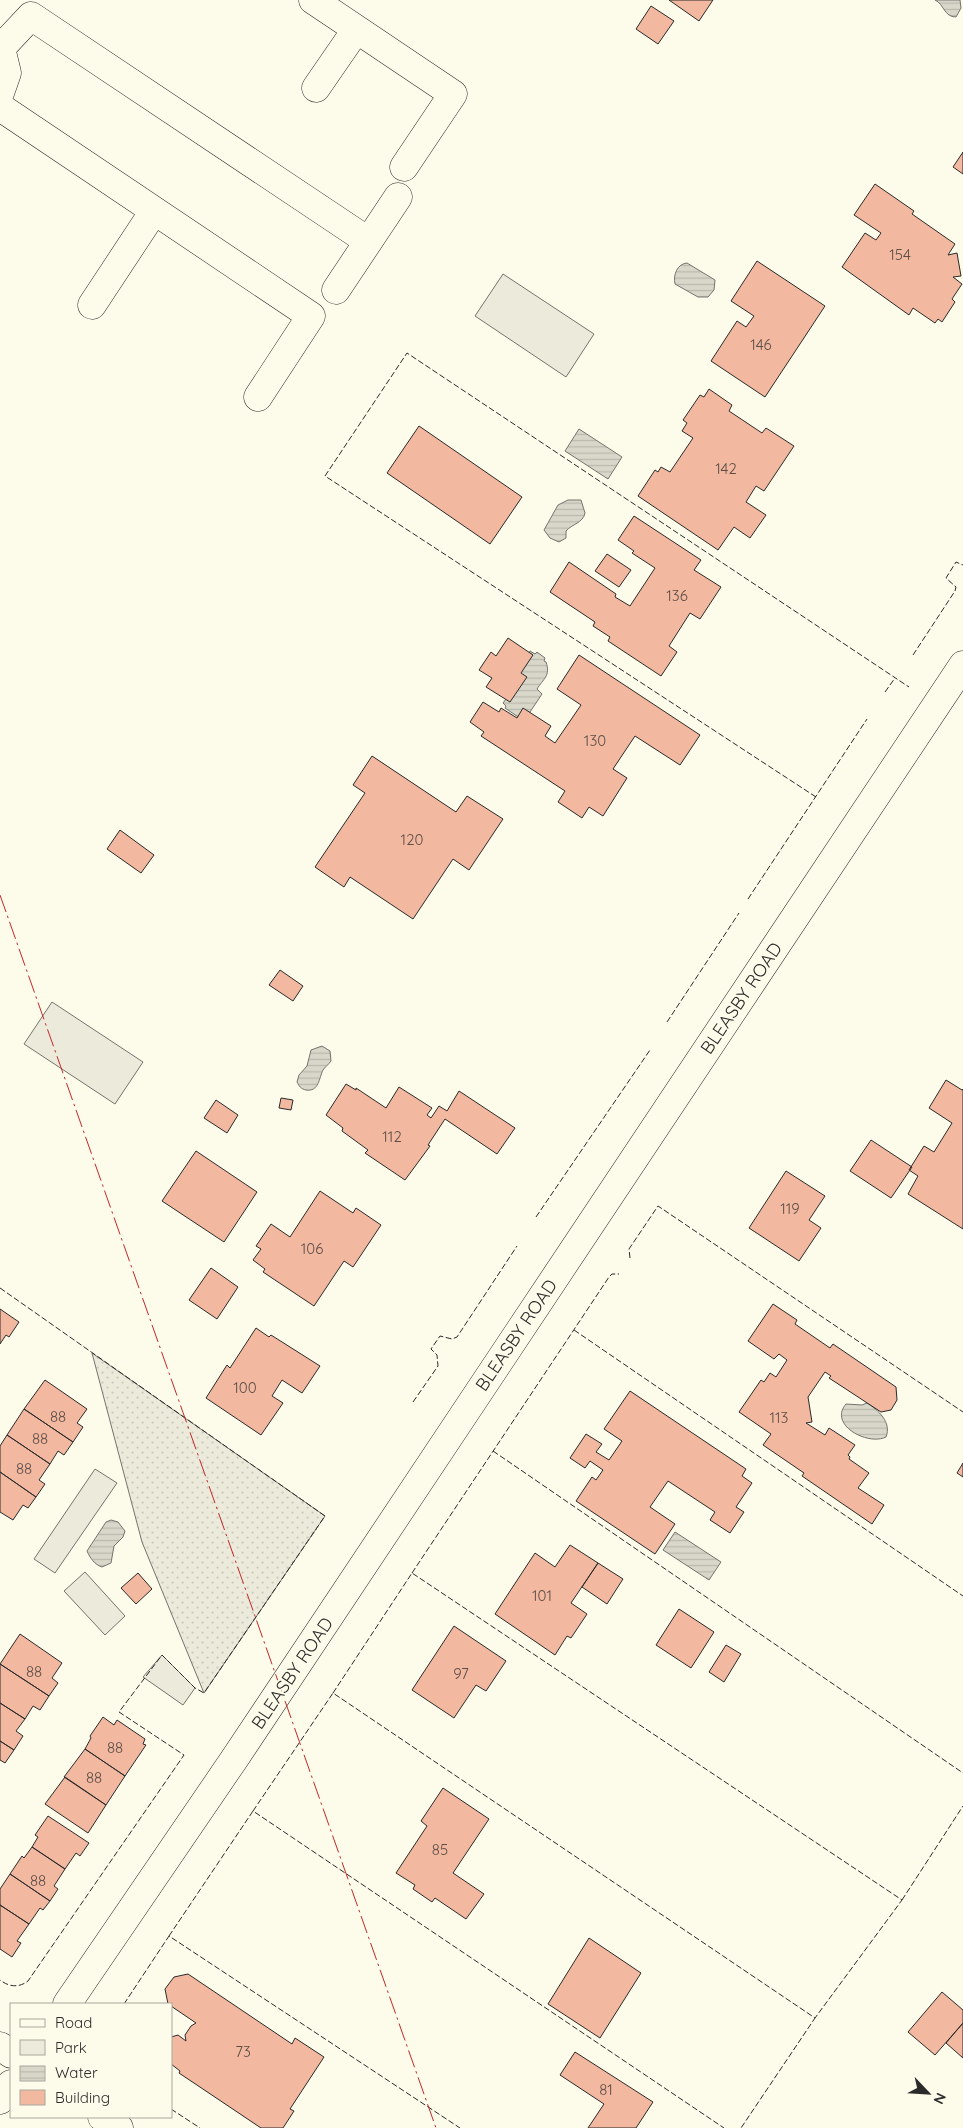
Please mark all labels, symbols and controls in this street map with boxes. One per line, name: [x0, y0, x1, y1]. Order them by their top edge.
house number: 154: [889, 245, 911, 264]
house number: 146: [750, 335, 772, 354]
house number: 142: [715, 459, 737, 478]
house number: 136: [666, 586, 688, 605]
house number: 130: [584, 731, 606, 750]
house number: 120: [401, 830, 423, 849]
street label: BLEASBY ROAD: [695, 938, 787, 1058]
house number: 112: [382, 1127, 402, 1146]
house number: 119: [780, 1199, 800, 1218]
house number: 106: [301, 1239, 323, 1258]
street label: BLEASBY ROAD: [470, 1275, 562, 1395]
house number: 100: [233, 1378, 257, 1397]
house number: 88: [50, 1407, 66, 1426]
house number: 113: [770, 1408, 789, 1427]
house number: 88: [32, 1429, 48, 1448]
house number: 88: [16, 1459, 32, 1478]
house number: 101: [532, 1586, 552, 1605]
street label: BLEASBY ROAD: [246, 1613, 338, 1733]
house number: 88: [26, 1662, 42, 1681]
house number: 97: [453, 1664, 469, 1683]
house number: 88: [107, 1738, 123, 1757]
house number: 88: [86, 1768, 102, 1787]
house number: 85: [432, 1840, 448, 1859]
house number: 88: [30, 1871, 46, 1890]
legend: [10, 2003, 172, 2118]
text: Road: [55, 2013, 92, 2032]
text: Park: [55, 2038, 87, 2057]
house number: 73: [235, 2042, 251, 2061]
text: Water: [55, 2063, 98, 2082]
north arrow: [903, 2068, 953, 2118]
house number: 81: [599, 2080, 613, 2099]
text: Building: [55, 2088, 110, 2107]
text: N: [929, 2090, 950, 2107]

